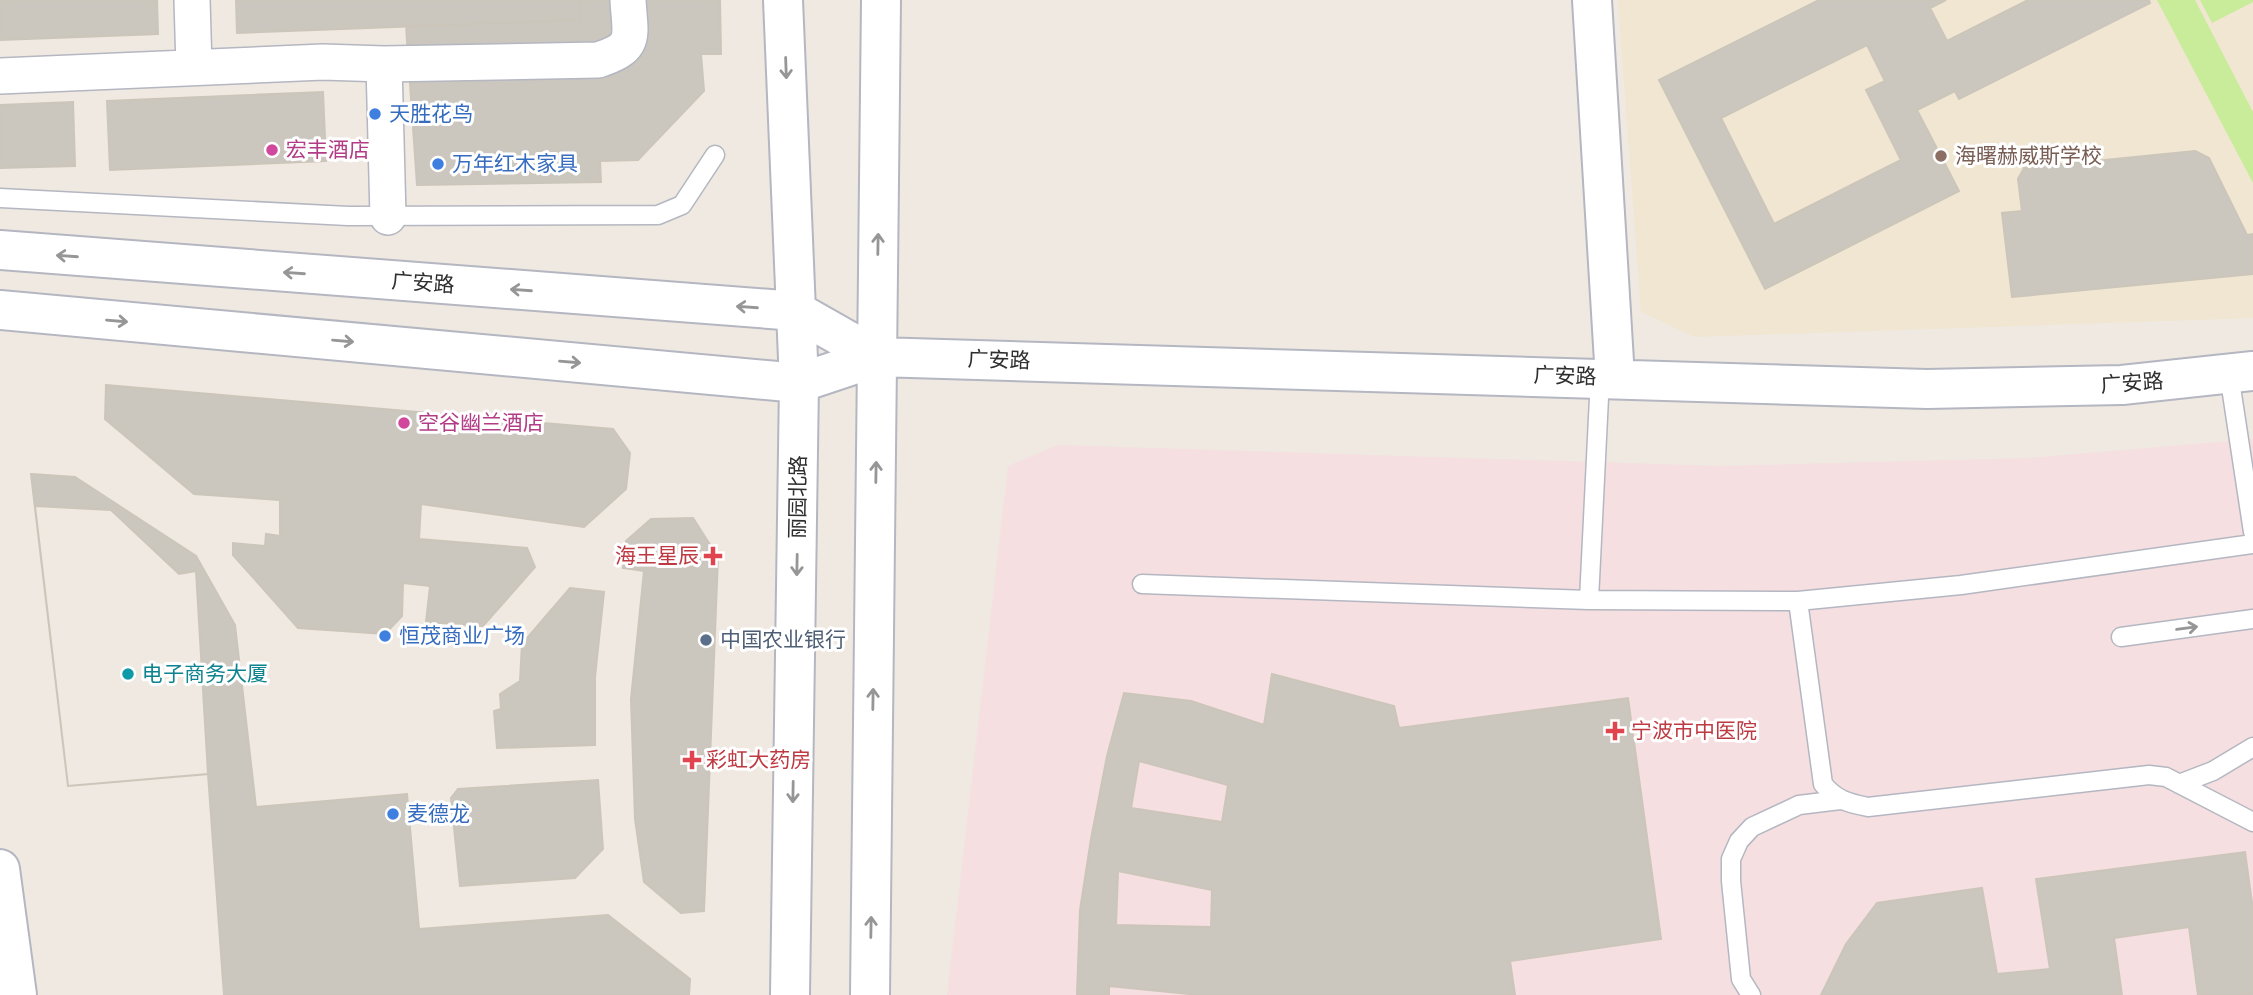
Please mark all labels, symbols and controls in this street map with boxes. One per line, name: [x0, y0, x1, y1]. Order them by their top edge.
one-way arrow: [780, 56, 793, 79]
place label: 天胜花鸟: [389, 100, 473, 125]
marker: 天胜花鸟: [367, 106, 383, 122]
place label: 宏丰酒店: [286, 136, 370, 161]
marker: 宏丰酒店: [264, 142, 280, 158]
place label: 海曙赫威斯学校: [1955, 142, 2102, 167]
marker: 海曙赫威斯学校: [1933, 148, 1949, 164]
place label: 万年红木家具: [452, 150, 578, 175]
marker: 万年红木家具: [430, 156, 446, 172]
one-way arrow: [871, 233, 885, 256]
one-way arrow: [56, 249, 79, 262]
one-way arrow: [283, 266, 306, 279]
street label: 广安路: [391, 267, 455, 296]
one-way arrow: [510, 283, 532, 296]
one-way arrow: [737, 300, 759, 313]
one-way arrow: [105, 315, 128, 328]
one-way arrow: [332, 335, 354, 348]
street label: 广安路: [967, 345, 1031, 372]
one-way arrow: [558, 356, 581, 369]
street label: 广安路: [1533, 361, 1597, 388]
street label: 广安路: [2100, 367, 2164, 396]
place label: 空谷幽兰酒店: [418, 409, 544, 434]
marker: 空谷幽兰酒店: [396, 415, 412, 431]
street label: 丽园北路: [783, 455, 810, 539]
one-way arrow: [869, 461, 883, 484]
place label: 海王星辰: [615, 542, 699, 567]
marker: 海王星辰: [705, 548, 721, 564]
one-way arrow: [790, 553, 803, 576]
one-way arrow: [2175, 621, 2198, 634]
place label: 恒茂商业广场: [399, 622, 525, 647]
place label: 中国农业银行: [720, 626, 846, 651]
marker: 恒茂商业广场: [377, 628, 393, 644]
marker: 中国农业银行: [698, 632, 714, 648]
place label: 电子商务大厦: [142, 660, 268, 685]
marker: 电子商务大厦: [120, 666, 136, 682]
one-way arrow: [866, 688, 880, 711]
place label: 宁波市中医院: [1631, 717, 1757, 742]
marker: 宁波市中医院: [1605, 721, 1625, 741]
place label: 彩虹大药房: [706, 746, 811, 771]
marker: 彩虹大药房: [684, 752, 700, 768]
one-way arrow: [787, 781, 800, 804]
place label: 麦德龙: [407, 800, 470, 825]
marker: 麦德龙: [385, 806, 401, 822]
one-way arrow: [864, 916, 878, 939]

